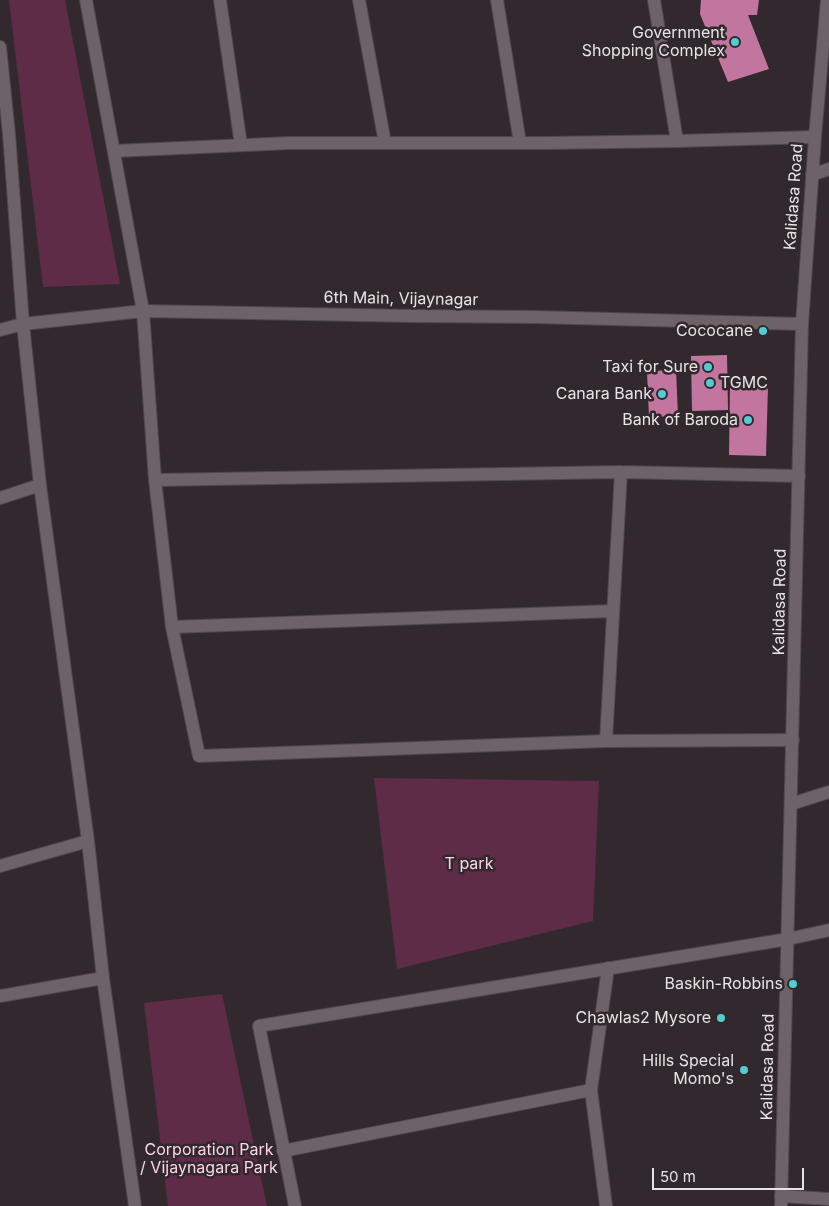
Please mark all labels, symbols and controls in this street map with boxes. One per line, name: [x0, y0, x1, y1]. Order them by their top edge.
place label: Government Shopping Complex: [582, 23, 725, 61]
marker: Government Shopping Complex: [729, 36, 741, 48]
street label: Kalidasa Road: [781, 143, 807, 251]
street label: 6th Main, Vijaynagar: [323, 288, 479, 310]
place label: Cococane: [676, 321, 753, 341]
marker: Cococane: [757, 325, 769, 337]
place label: Taxi for Sure: [602, 357, 698, 377]
marker: Taxi for Sure: [702, 361, 714, 373]
place label: TGMC: [720, 373, 768, 393]
marker: TGMC: [704, 377, 716, 389]
place label: Canara Bank: [556, 384, 652, 404]
marker: Canara Bank: [656, 388, 668, 400]
place label: Bank of Baroda: [622, 410, 738, 430]
marker: Bank of Baroda: [742, 414, 754, 426]
street label: Kalidasa Road: [769, 548, 791, 656]
park label: T park: [445, 854, 493, 874]
place label: Baskin-Robbins: [665, 974, 783, 994]
marker: Baskin-Robbins: [787, 978, 799, 990]
place label: Chawlas2 Mysore: [576, 1008, 711, 1028]
marker: Chawlas2 Mysore: [715, 1012, 727, 1024]
street label: Kalidasa Road: [757, 1013, 779, 1121]
place label: Hills Special Momo's: [642, 1051, 734, 1089]
marker: Hills Special Momo's: [738, 1064, 750, 1076]
park label: Corporation Park / Vijaynagara Park: [140, 1140, 278, 1178]
scale bar: [654, 1158, 806, 1190]
text: 50 m: [660, 1167, 696, 1186]

